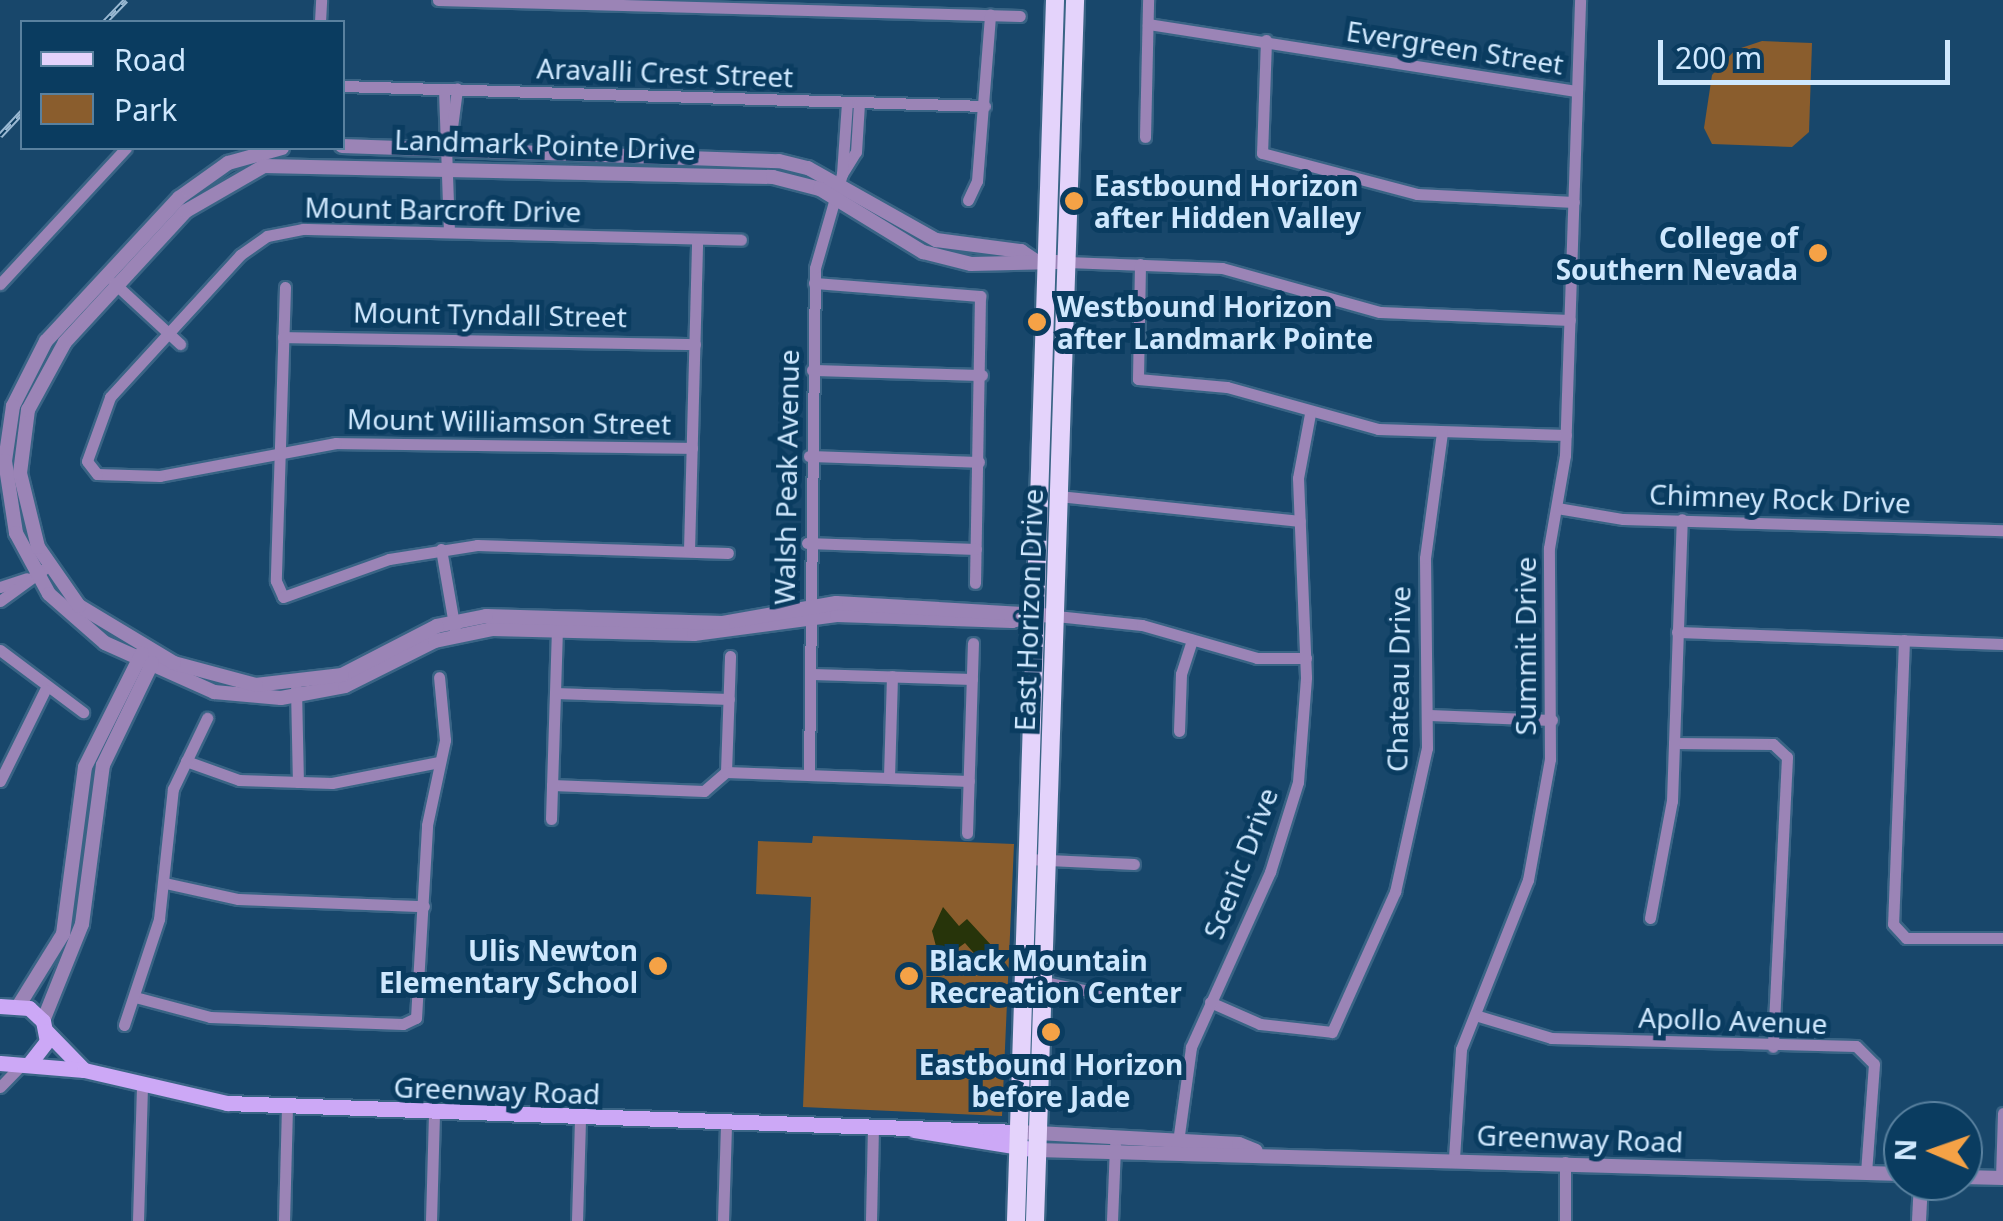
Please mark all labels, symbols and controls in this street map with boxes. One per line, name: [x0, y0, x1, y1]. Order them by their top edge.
street label: Evergreen Street: [1344, 13, 1566, 81]
legend: [20, 20, 345, 150]
scale bar: [1663, 20, 1956, 82]
text: 200 m: [1675, 37, 1762, 78]
text: Road: [114, 39, 186, 80]
street label: Aravalli Crest Street: [536, 51, 794, 93]
text: Park: [114, 89, 177, 130]
street label: Landmark Pointe Drive: [394, 122, 696, 166]
place label: Eastbound Horizon after Hidden Valley: [1094, 168, 1361, 234]
street label: Mount Barcroft Drive: [304, 190, 582, 228]
marker: Eastbound Horizon after Hidden Valley: [1063, 190, 1085, 212]
place label: College of Southern Nevada: [1556, 220, 1798, 286]
marker: College of Southern Nevada: [1807, 242, 1829, 264]
place label: Westbound Horizon after Landmark Pointe: [1057, 289, 1373, 355]
street label: Mount Tyndall Street: [353, 295, 627, 333]
marker: Westbound Horizon after Landmark Pointe: [1026, 311, 1048, 333]
street label: Walsh Peak Avenue: [767, 349, 805, 605]
street label: Mount Williamson Street: [347, 401, 671, 441]
street label: Chimney Rock Drive: [1649, 477, 1911, 519]
street label: East Horizon Drive: [1007, 488, 1049, 732]
street label: Summit Drive: [1508, 557, 1542, 735]
street label: Chateau Drive: [1380, 586, 1416, 772]
street label: Scenic Drive: [1196, 783, 1284, 943]
place label: Ulis Newton Elementary School: [379, 933, 638, 999]
place label: Black Mountain Recreation Center: [929, 943, 1182, 1009]
marker: Ulis Newton Elementary School: [647, 955, 669, 977]
marker: Black Mountain Recreation Center: [898, 965, 920, 987]
street label: Apollo Avenue: [1638, 1000, 1828, 1040]
marker: Eastbound Horizon before Jade: [1040, 1021, 1062, 1043]
place label: Eastbound Horizon before Jade: [919, 1047, 1183, 1113]
street label: Greenway Road: [393, 1070, 601, 1110]
north arrow: [1883, 1101, 1983, 1201]
street label: Greenway Road: [1476, 1118, 1684, 1158]
text: N: [1886, 1138, 1924, 1162]

